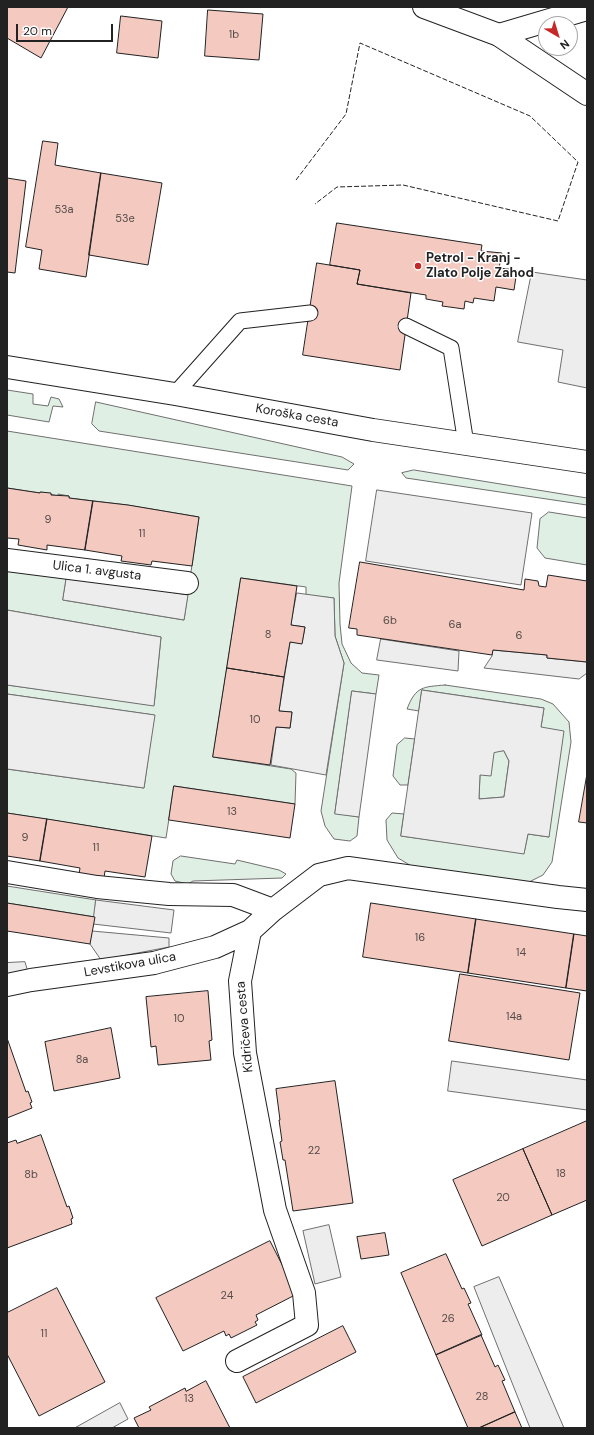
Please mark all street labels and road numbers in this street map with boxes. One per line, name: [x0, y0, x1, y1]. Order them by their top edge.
street label: Koroška cesta: [254, 401, 340, 431]
street label: Ulica 1. avgusta: [52, 558, 142, 584]
street label: Levstikova ulica: [83, 949, 177, 981]
street label: Kidričeva cesta: [233, 981, 257, 1073]

